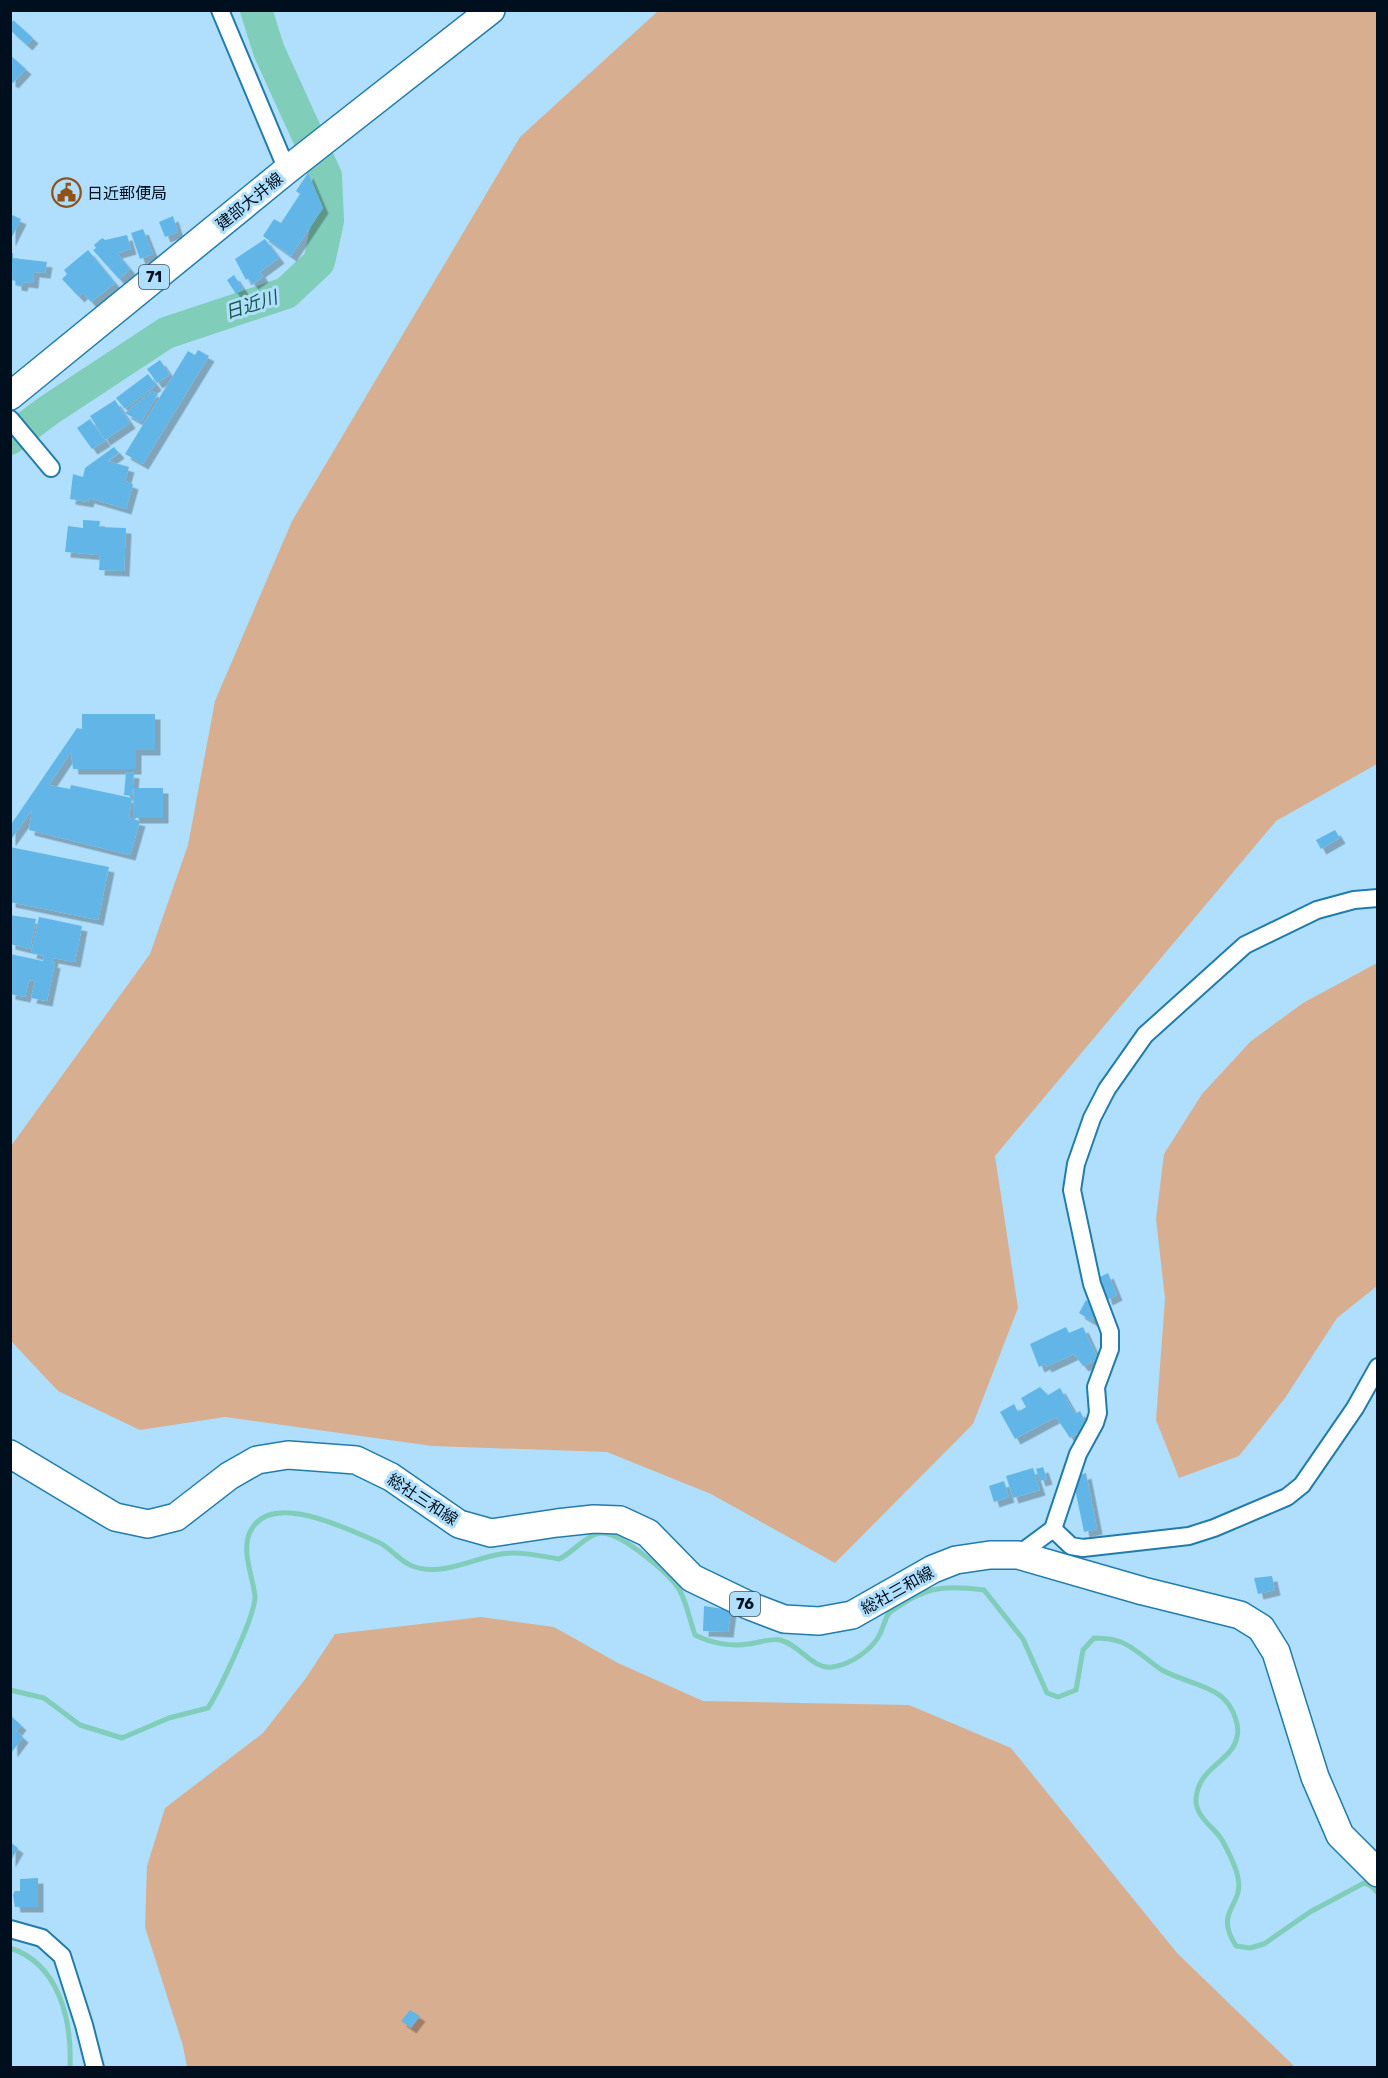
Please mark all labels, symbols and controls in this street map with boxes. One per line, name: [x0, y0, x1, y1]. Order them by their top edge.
street label: 建部大井線: [212, 169, 286, 234]
public building icon: 日近郵便局: [50, 177, 82, 209]
place label: 日近郵便局: [87, 184, 167, 203]
road number: 71: [139, 265, 169, 289]
water label: 日近川: [222, 286, 282, 324]
street label: 総社三和線: [384, 1470, 461, 1529]
street label: 総社三和線: [858, 1563, 937, 1618]
road number: 76: [730, 1592, 760, 1616]

